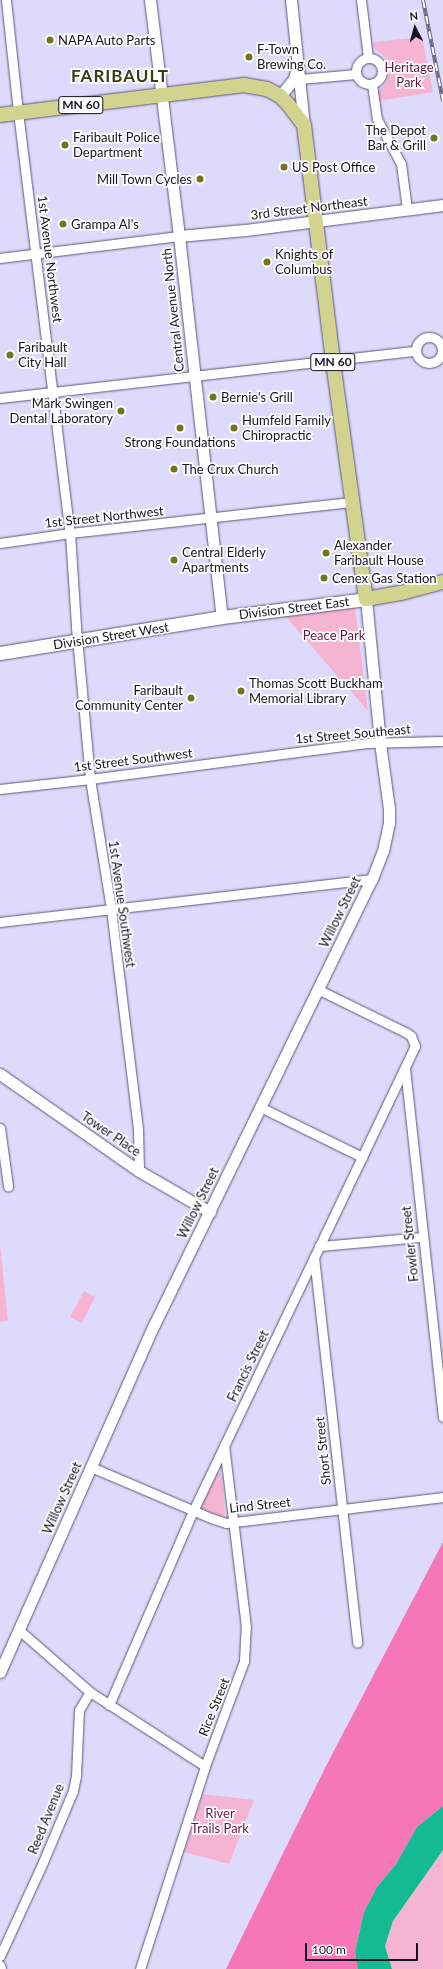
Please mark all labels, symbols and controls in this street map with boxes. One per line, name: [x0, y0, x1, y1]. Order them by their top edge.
north arrow: [395, 8, 435, 48]
text: N: [409, 9, 419, 22]
place label: NAPA Auto Parts: [58, 32, 156, 48]
marker: NAPA Auto Parts: [45, 35, 55, 45]
place label: F-Town Brewing Co.: [257, 42, 326, 73]
marker: F-Town Brewing Co.: [244, 52, 254, 62]
park label: Heritage Park: [384, 60, 434, 91]
district label: FARIBAULT: [71, 66, 169, 86]
road number: MN 60: [58, 95, 104, 115]
place label: The Depot Bar & Grill: [365, 123, 426, 154]
place label: Faribault Police Department: [73, 130, 160, 161]
marker: The Depot Bar & Grill: [429, 133, 439, 143]
marker: Faribault Police Department: [60, 140, 70, 150]
place label: US Post Office: [292, 159, 375, 175]
marker: US Post Office: [279, 162, 289, 172]
place label: Mill Town Cycles: [97, 171, 192, 187]
marker: Mill Town Cycles: [195, 174, 205, 184]
street label: 3rd Street Northeast: [250, 193, 368, 223]
street label: 1st Avenue Northwest: [34, 194, 66, 324]
place label: Grampa Al's: [71, 216, 139, 232]
marker: Grampa Al's: [58, 219, 68, 229]
street label: Central Avenue North: [159, 247, 187, 373]
place label: Knights of Columbus: [275, 247, 333, 278]
marker: Knights of Columbus: [262, 257, 272, 267]
place label: Faribault City Hall: [18, 340, 67, 371]
marker: Faribault City Hall: [5, 350, 15, 360]
road number: MN 60: [310, 352, 356, 372]
place label: Bernie's Grill: [221, 389, 293, 405]
marker: Bernie's Grill: [208, 392, 218, 402]
place label: Mark Swingen Dental Laboratory: [9, 396, 113, 427]
marker: Mark Swingen Dental Laboratory: [116, 406, 126, 416]
place label: Humfeld Family Chiropractic: [242, 413, 331, 444]
marker: Strong Foundations: [175, 423, 185, 433]
marker: Humfeld Family Chiropractic: [229, 423, 239, 433]
place label: Strong Foundations: [124, 434, 236, 450]
place label: The Crux Church: [182, 461, 279, 477]
marker: The Crux Church: [169, 464, 179, 474]
street label: 1st Street Northwest: [44, 503, 164, 531]
place label: Alexander Faribault House: [334, 538, 424, 569]
place label: Central Elderly Apartments: [182, 545, 266, 576]
marker: Alexander Faribault House: [321, 548, 331, 558]
marker: Central Elderly Apartments: [169, 555, 179, 565]
place label: Cenex Gas Station: [332, 570, 437, 586]
marker: Cenex Gas Station: [319, 573, 329, 583]
street label: Division Street East: [238, 593, 350, 623]
street label: Division Street West: [52, 619, 170, 653]
park label: Peace Park: [303, 627, 365, 643]
place label: Thomas Scott Buckham Memorial Library: [249, 676, 383, 707]
place label: Faribault Community Center: [75, 683, 183, 714]
marker: Thomas Scott Buckham Memorial Library: [236, 686, 246, 696]
marker: Faribault Community Center: [186, 693, 196, 703]
street label: 1st Street Southeast: [295, 721, 411, 747]
street label: 1st Street Southwest: [73, 745, 193, 775]
street label: 1st Avenue Southwest: [105, 839, 139, 969]
street label: Willow Street: [316, 874, 364, 950]
street label: Tower Place: [78, 1108, 144, 1160]
street label: Willow Street: [174, 1165, 222, 1241]
street label: Fowler Street: [398, 1205, 422, 1283]
street label: Francis Street: [224, 1328, 272, 1404]
street label: Short Street: [312, 1416, 334, 1486]
street label: Willow Street: [39, 1459, 85, 1537]
street label: Lind Street: [228, 1494, 292, 1516]
street label: Rice Street: [195, 1675, 233, 1739]
street label: Reed Avenue: [25, 1781, 67, 1857]
park label: River Trails Park: [191, 1806, 249, 1837]
scale bar: [307, 1935, 420, 1961]
text: 100 m: [312, 1942, 346, 1957]

